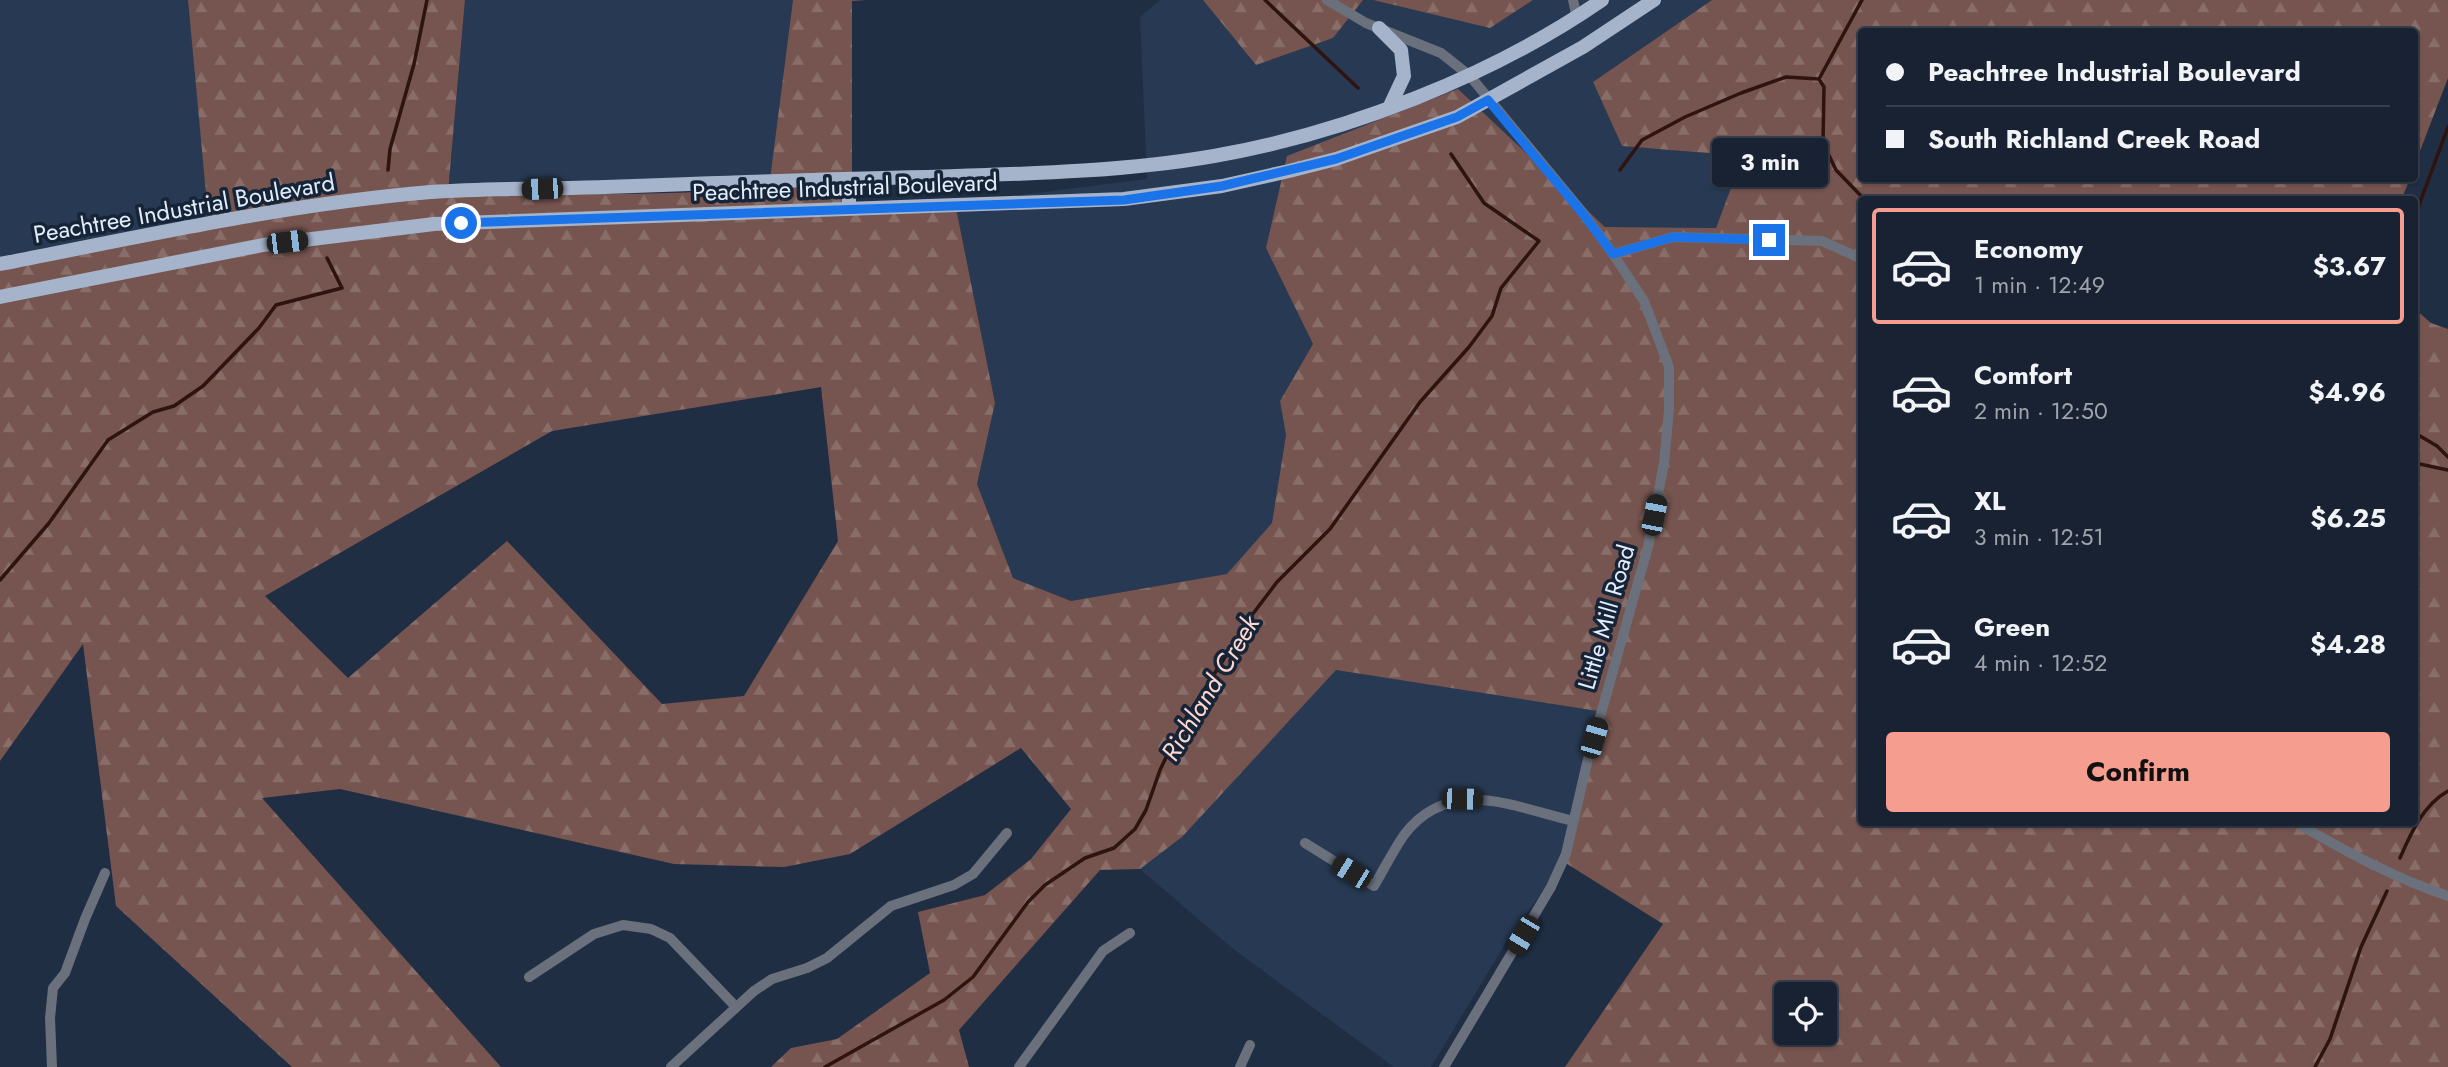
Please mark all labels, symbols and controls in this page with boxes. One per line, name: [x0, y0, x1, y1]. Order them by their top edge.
text: Peachtree Industrial Boulevard: [1928, 53, 2301, 91]
text: South Richland Creek Road: [1928, 120, 2260, 158]
callout: 3 min: [1711, 138, 1827, 188]
text: 3 min: [1740, 145, 1800, 179]
street label: Peachtree Industrial Boulevard: [31, 164, 337, 252]
street label: Peachtree Industrial Boulevard: [692, 164, 998, 210]
car: [521, 178, 564, 200]
route start: [445, 207, 477, 239]
route end: [1753, 224, 1785, 256]
car: [265, 229, 310, 255]
text: Economy: [1974, 230, 2083, 268]
icon: car: [1890, 235, 1953, 298]
text: $3.67: [2313, 247, 2386, 285]
text: 1 min · 12:49: [1974, 268, 2105, 302]
text: Comfort: [1974, 356, 2072, 394]
icon: car: [1890, 361, 1953, 424]
text: $4.96: [2309, 373, 2386, 411]
text: 2 min · 12:50: [1974, 394, 2108, 428]
text: XL: [1974, 482, 2006, 520]
icon: car: [1890, 487, 1953, 550]
car: [1640, 492, 1669, 538]
text: $6.25: [2310, 499, 2386, 537]
text: 3 min · 12:51: [1974, 520, 2104, 554]
street label: Little Mill Road: [1569, 540, 1643, 694]
water label: Richland Creek: [1151, 606, 1270, 768]
text: Green: [1974, 608, 2050, 646]
icon: car: [1890, 613, 1953, 676]
text: $4.28: [2310, 625, 2386, 663]
text: 4 min · 12:52: [1974, 646, 2107, 680]
car: [1579, 715, 1610, 761]
button: Confirm: [1886, 732, 2390, 812]
car: [1441, 788, 1484, 810]
car: [1328, 852, 1375, 892]
car: [1504, 912, 1543, 958]
map controls: [1774, 982, 1837, 1045]
button: locate: [1774, 982, 1837, 1045]

